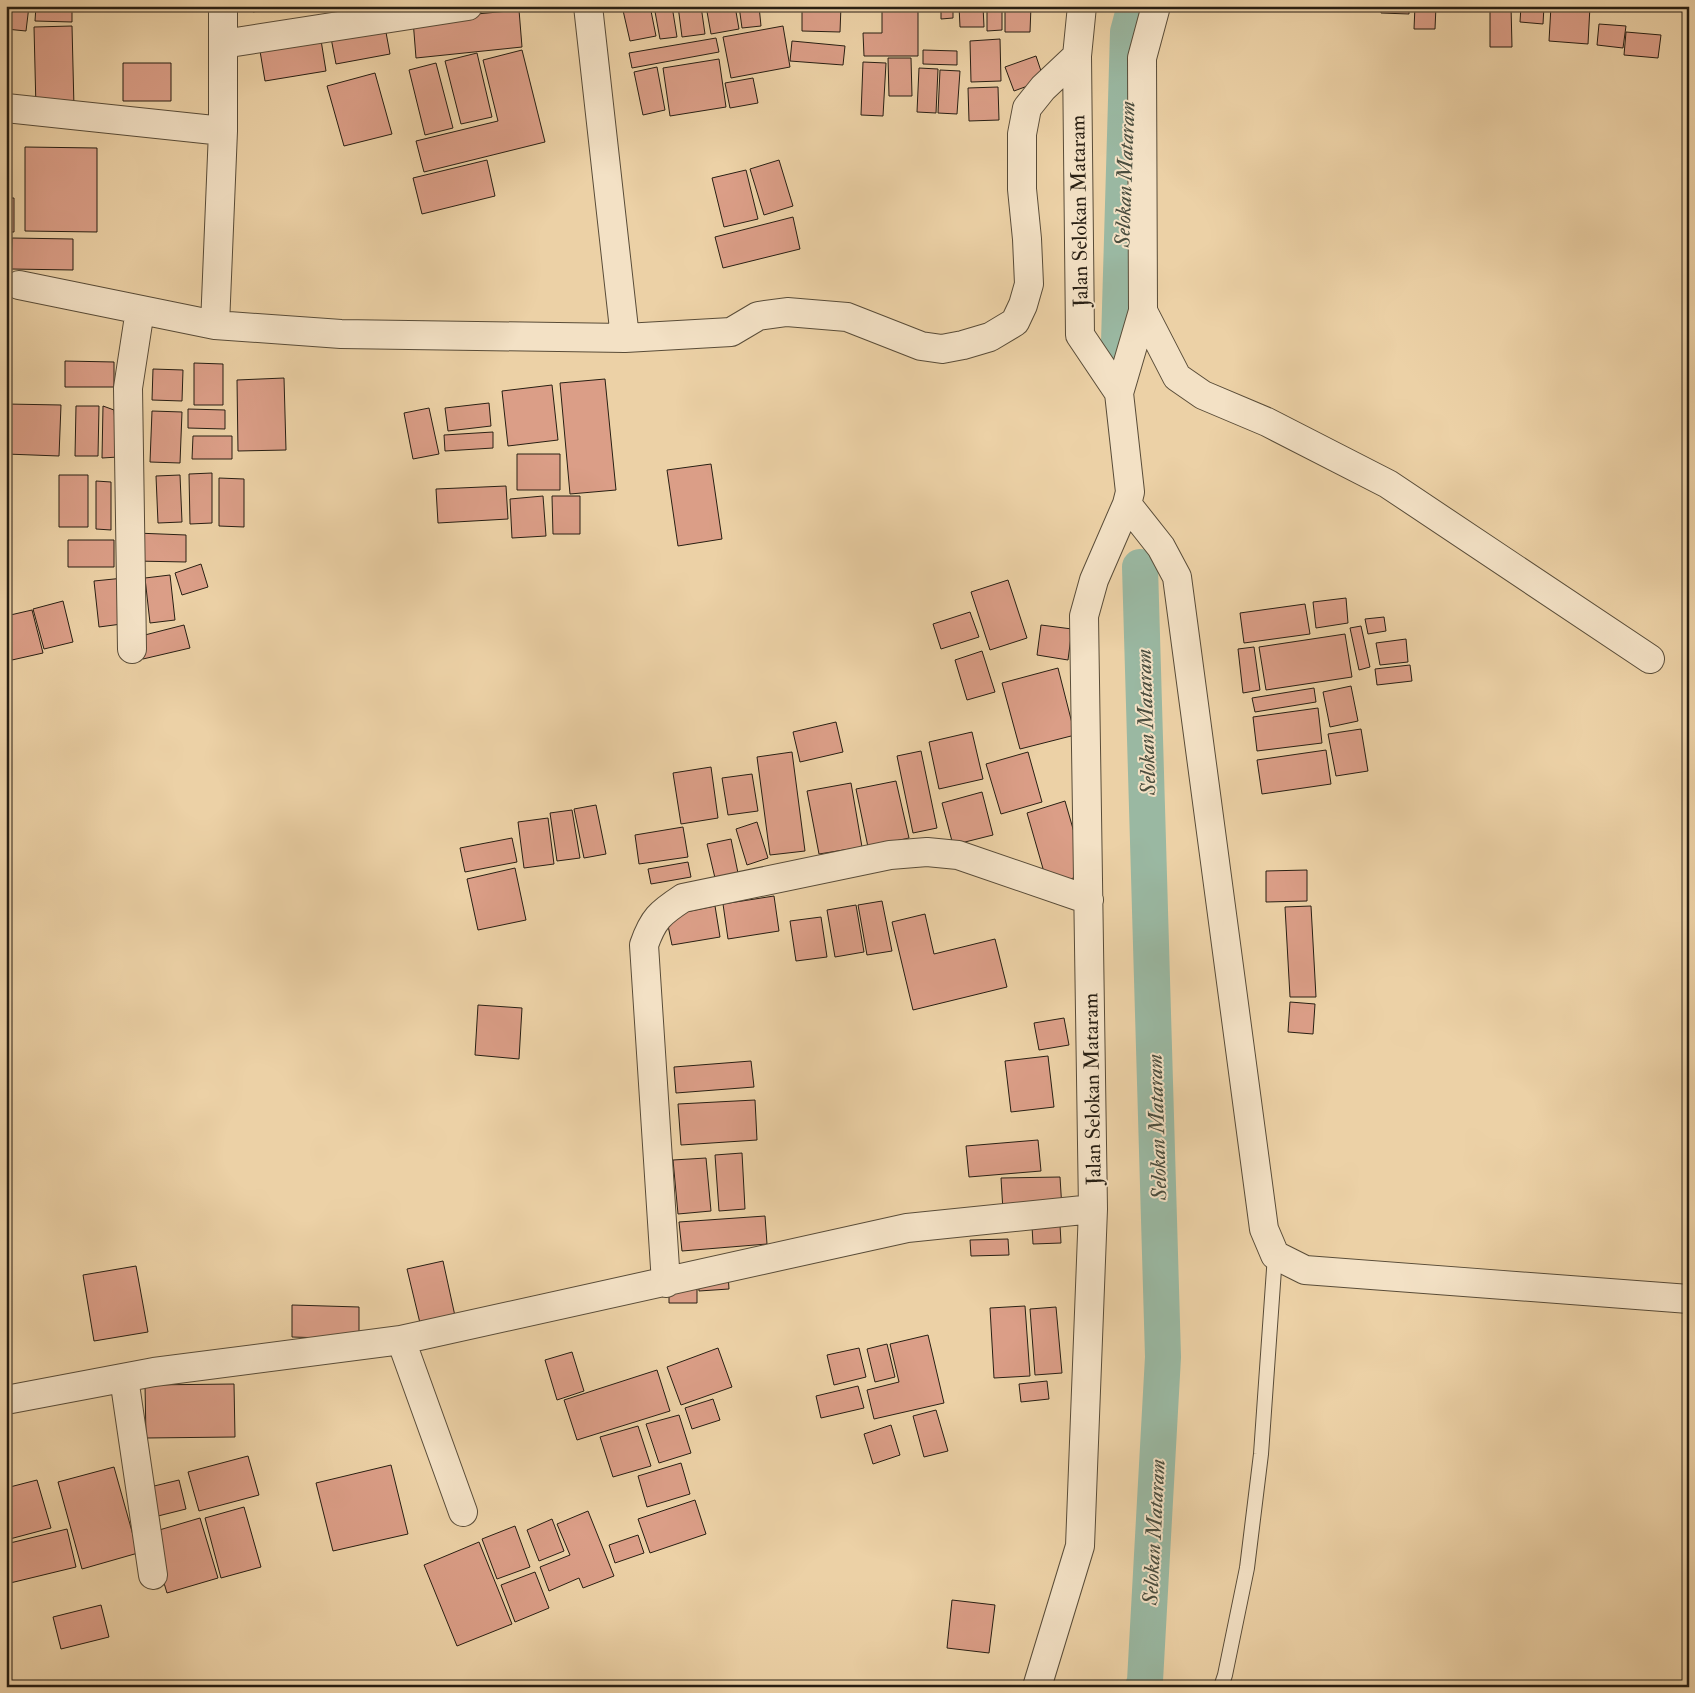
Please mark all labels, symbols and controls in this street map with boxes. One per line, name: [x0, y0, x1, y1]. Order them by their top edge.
water label: Selokan Mataram: [1108, 100, 1142, 249]
street label: Jalan Selokan Mataram: [1064, 115, 1095, 308]
water label: Selokan Mataram: [1129, 648, 1163, 797]
street label: Jalan Selokan Mataram: [1077, 993, 1108, 1186]
water label: Selokan Mataram: [1140, 1053, 1174, 1202]
water label: Selokan Mataram: [1136, 1458, 1172, 1607]

